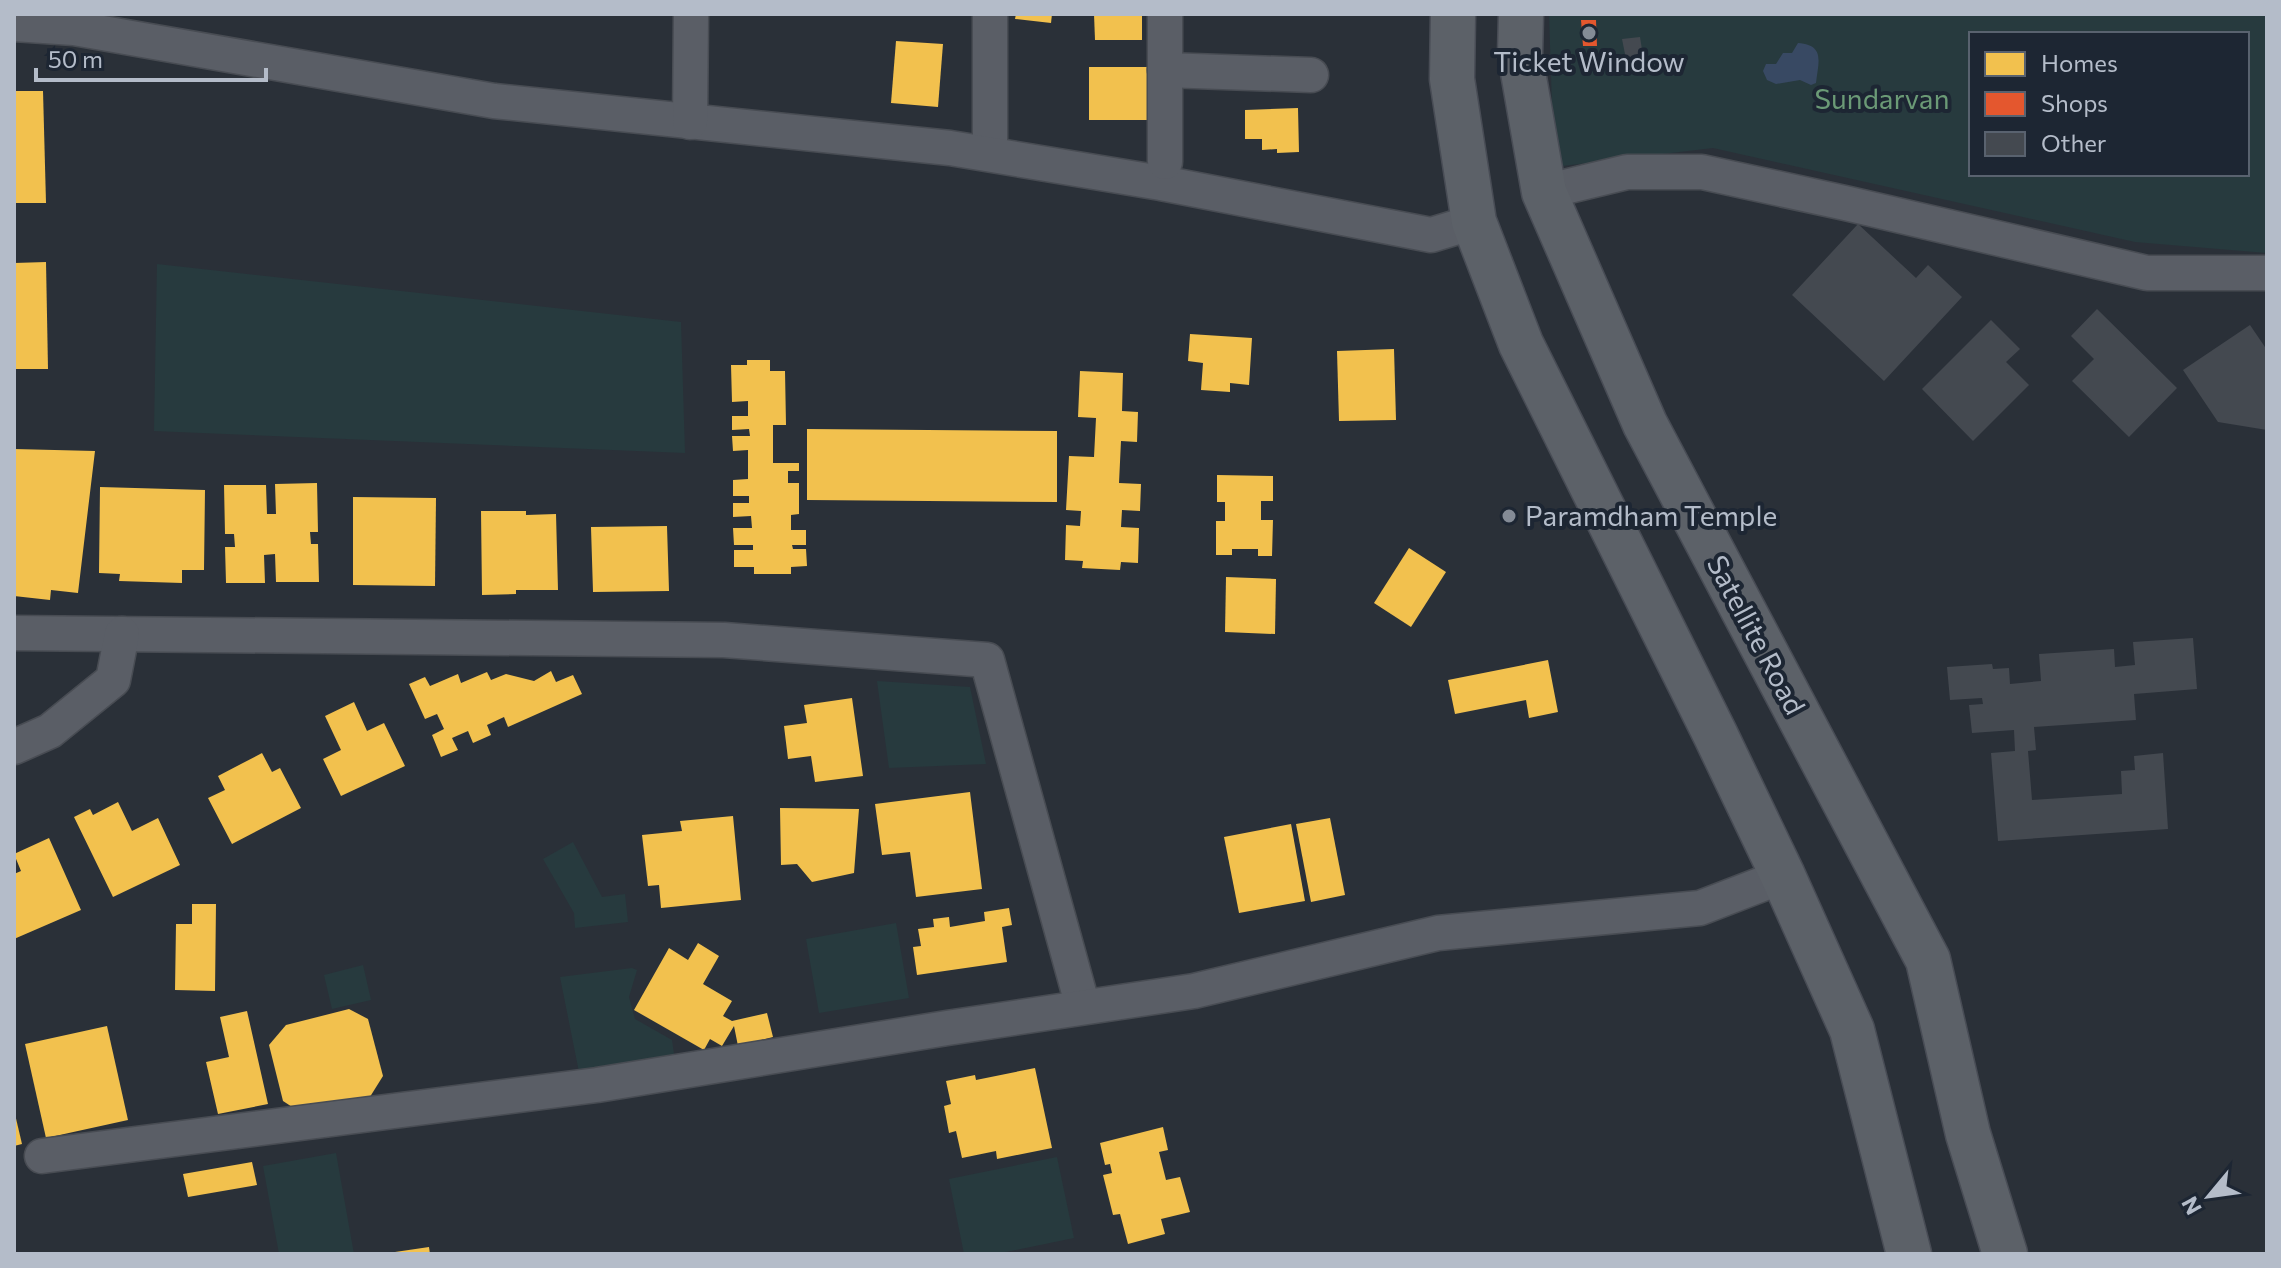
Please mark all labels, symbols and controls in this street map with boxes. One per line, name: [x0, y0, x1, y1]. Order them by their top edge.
marker: Ticket Window: [1580, 24, 1598, 42]
scale bar: [36, 32, 266, 82]
legend: [1969, 32, 2249, 176]
text: 50 m: [48, 44, 103, 73]
place label: Ticket Window: [1493, 44, 1685, 78]
text: Homes: [2041, 48, 2118, 77]
park label: Sundarvan: [1815, 81, 1949, 115]
text: Shops: [2041, 88, 2108, 117]
text: Other: [2041, 128, 2107, 157]
place label: Paramdham Temple: [1525, 498, 1777, 532]
marker: Paramdham Temple: [1500, 507, 1518, 525]
street label: Satellite Road: [1701, 549, 1813, 720]
north arrow: [2169, 1156, 2249, 1236]
text: N: [2175, 1192, 2207, 1220]

